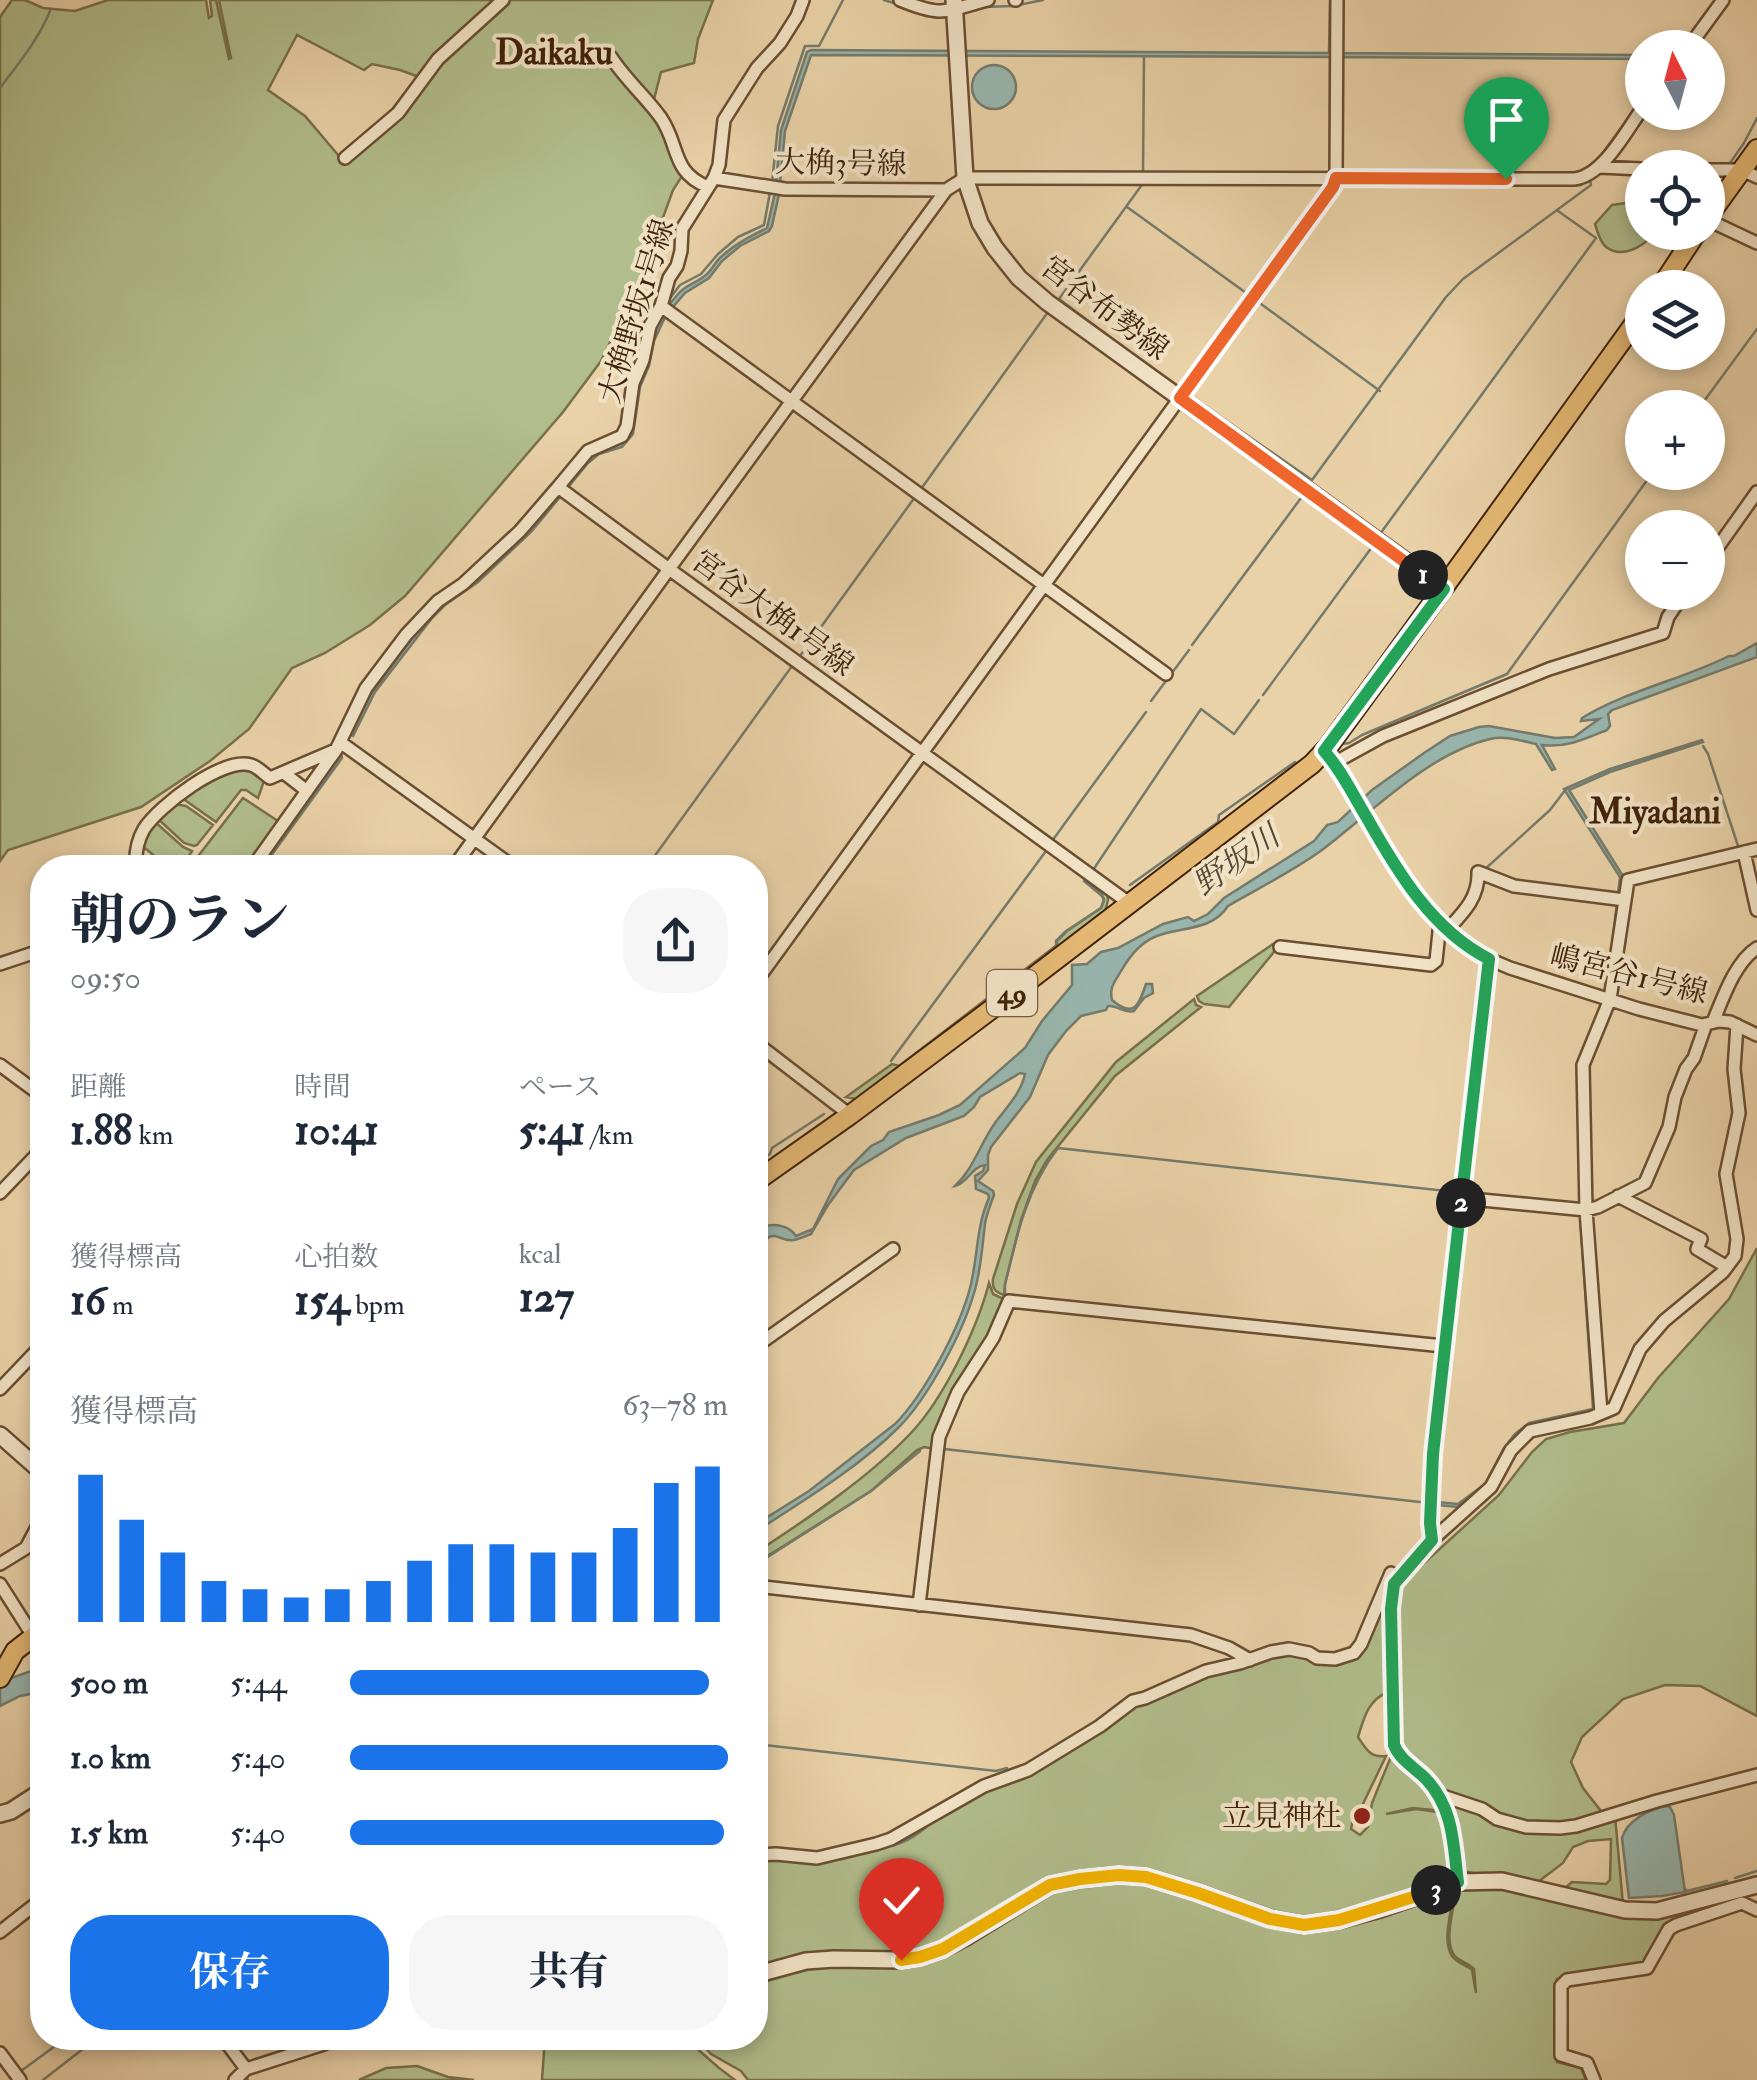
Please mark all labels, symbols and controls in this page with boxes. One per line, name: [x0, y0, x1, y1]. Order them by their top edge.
north arrow: [1625, 30, 1725, 130]
map controls: [1625, 30, 1725, 610]
district label: Daikaku: [495, 31, 613, 75]
pin: [1464, 77, 1549, 180]
icon: arrive: [1479, 92, 1534, 147]
street label: 大桷3号線: [775, 144, 907, 183]
button: locate: [1625, 150, 1725, 250]
street label: 大桷野坂1号線: [591, 215, 682, 408]
street label: 宮谷布勢線: [1034, 248, 1176, 368]
button: layers: [1625, 270, 1725, 370]
button: +: [1625, 390, 1725, 490]
button: −: [1625, 510, 1725, 610]
street label: 宮谷大桷1号線: [685, 542, 861, 684]
pin: 1: [1398, 550, 1448, 600]
text: 1: [1418, 557, 1428, 592]
district label: Miyadani: [1588, 790, 1722, 835]
water label: 野坂川: [1186, 815, 1290, 905]
text: 朝のラン: [70, 886, 290, 955]
button: share: [623, 888, 728, 993]
street label: 嶋宮谷1号線: [1546, 937, 1711, 1012]
text: 09:50: [70, 958, 141, 998]
road number: 49: [987, 970, 1037, 1016]
text: 距離: [70, 1070, 126, 1105]
text: 時間: [294, 1070, 350, 1105]
text: ペース: [519, 1070, 601, 1105]
text: 1.88: [70, 1105, 133, 1157]
text: 10:41: [294, 1105, 379, 1157]
text: 5:41: [519, 1105, 585, 1157]
text: km: [133, 1118, 174, 1153]
text: /km: [585, 1118, 633, 1153]
pin: 2: [1436, 1178, 1486, 1228]
text: 2: [1454, 1185, 1468, 1220]
text: kcal: [519, 1237, 562, 1272]
text: 獲得標高: [70, 1240, 182, 1275]
text: 心拍数: [294, 1240, 378, 1275]
text: 127: [519, 1272, 574, 1324]
text: 16: [70, 1275, 106, 1327]
text: 154: [294, 1275, 349, 1327]
text: m: [106, 1288, 134, 1323]
text: bpm: [349, 1288, 405, 1323]
text: 63–78 m: [622, 1385, 728, 1425]
text: 獲得標高: [70, 1392, 198, 1432]
text: 500 m: [70, 1663, 148, 1703]
text: 5:44: [230, 1663, 286, 1703]
text: 1.0 km: [70, 1738, 151, 1778]
text: 5:40: [230, 1738, 286, 1778]
place label: 立見神社: [1222, 1798, 1342, 1835]
marker: 立見神社: [1351, 1805, 1373, 1827]
text: 1.5 km: [70, 1813, 148, 1853]
text: 5:40: [230, 1813, 286, 1853]
pin: [859, 1858, 944, 1961]
pin: 3: [1411, 1865, 1461, 1915]
text: 3: [1431, 1872, 1441, 1907]
icon: check: [874, 1873, 929, 1928]
button: 保存: [70, 1915, 389, 2030]
button: 共有: [409, 1915, 728, 2030]

